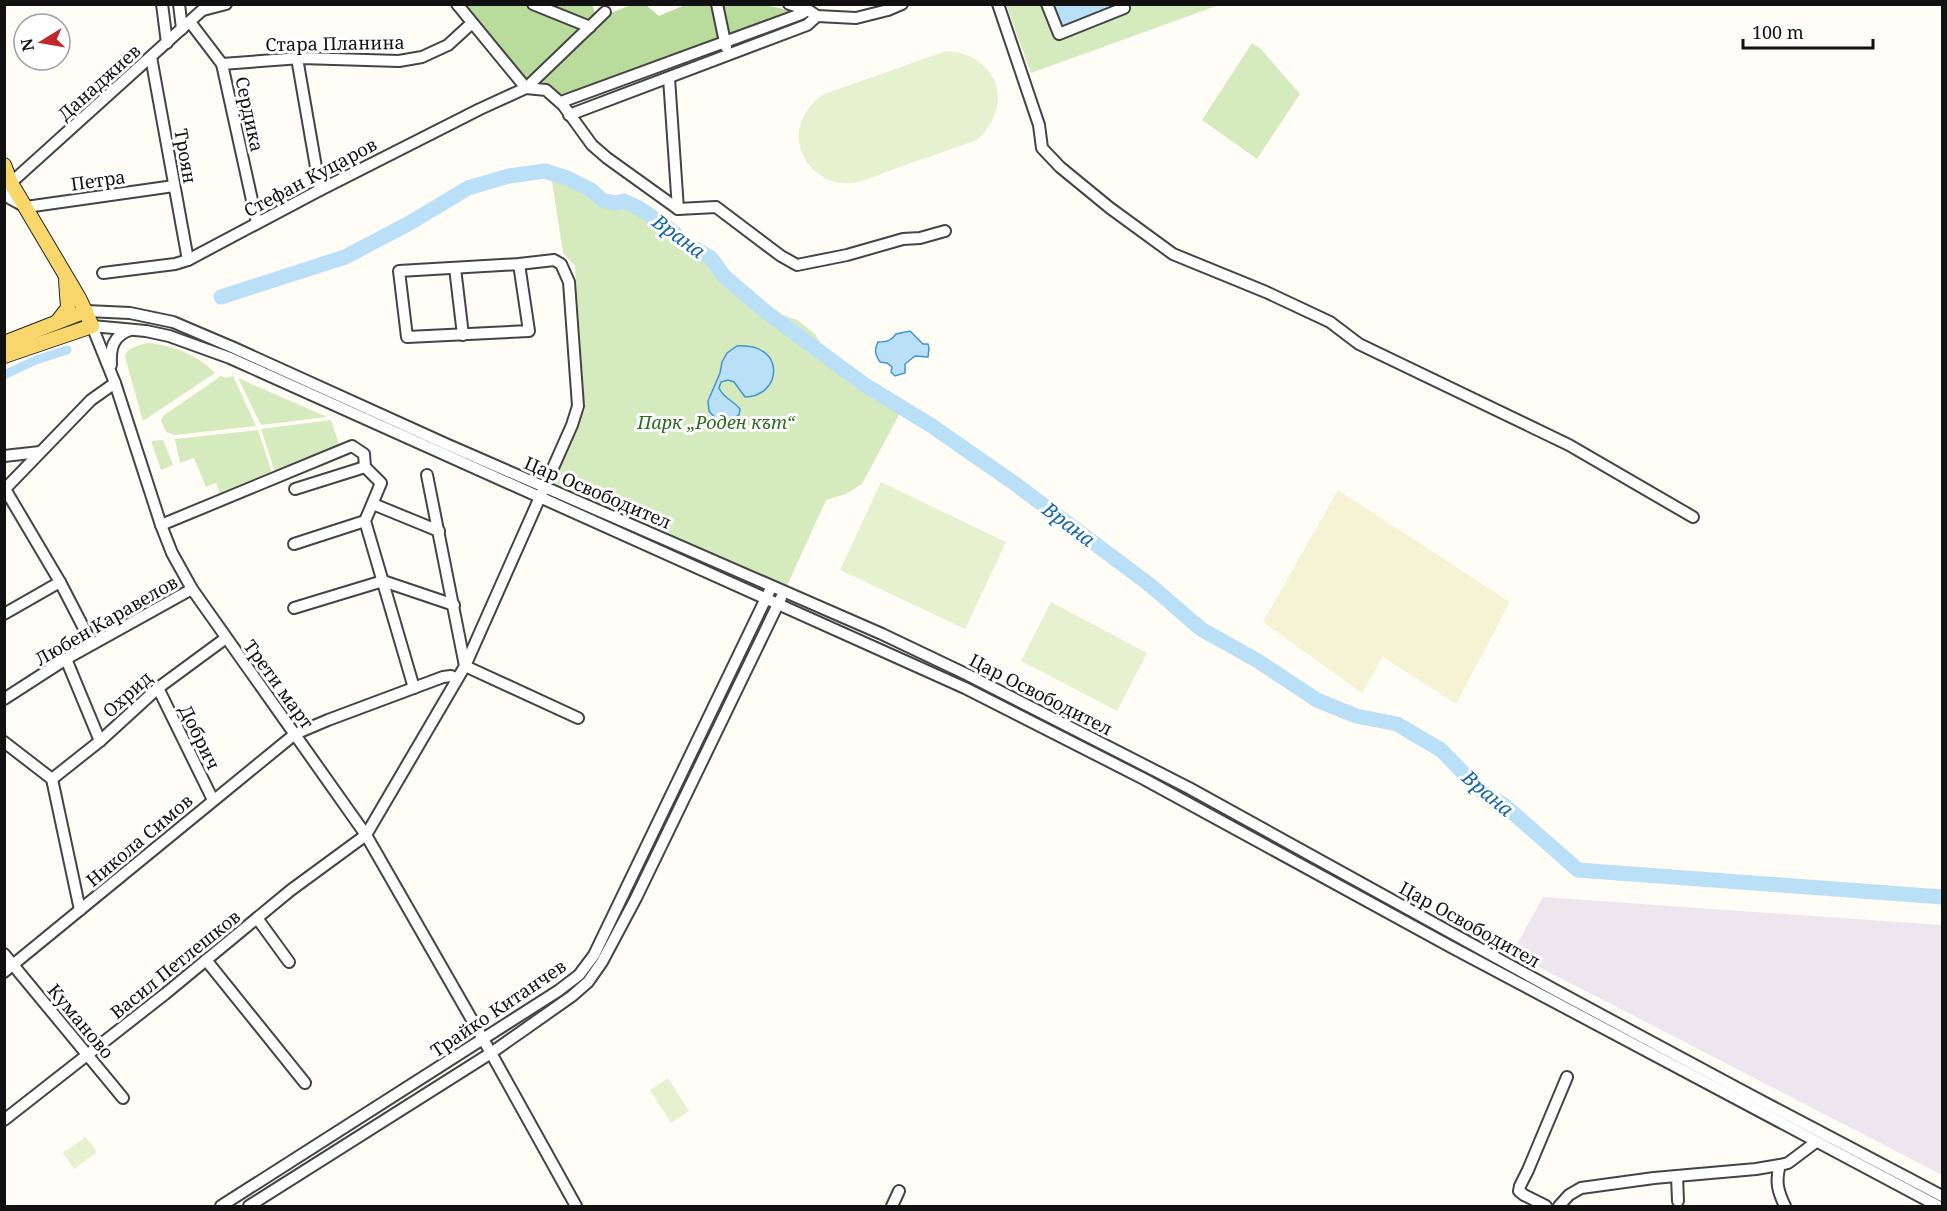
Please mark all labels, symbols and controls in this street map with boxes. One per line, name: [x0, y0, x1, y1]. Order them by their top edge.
north arrow: [12, 12, 72, 72]
scale bar: [1743, 12, 1874, 50]
text: 100 m: [1752, 20, 1804, 44]
street label: Стара Планина: [265, 30, 405, 56]
text: N: [15, 36, 39, 53]
street label: Данаджиев: [53, 39, 145, 125]
street label: Сердика: [230, 74, 270, 154]
street label: Троян: [169, 127, 203, 185]
street label: Стефан Куцаров: [239, 132, 381, 222]
street label: Петра: [69, 164, 127, 196]
water label: Врана: [646, 207, 711, 264]
park label: Парк „Роден кът“: [636, 410, 796, 434]
street label: Цар Освободител: [521, 450, 675, 534]
water label: Врана: [1036, 495, 1101, 553]
street label: Любен Каравелов: [30, 569, 182, 671]
street label: Трети март: [239, 635, 320, 734]
street label: Цар Освободител: [965, 648, 1117, 740]
street label: Охрид: [97, 666, 157, 722]
street label: Добрич: [174, 701, 226, 773]
water label: Врана: [1456, 763, 1519, 822]
street label: Никола Симов: [81, 788, 197, 892]
street label: Цар Освободител: [1395, 875, 1545, 973]
street label: Васил Петлешков: [105, 904, 245, 1024]
street label: Трайко Китанчев: [426, 954, 570, 1062]
street label: Куманово: [43, 978, 119, 1064]

